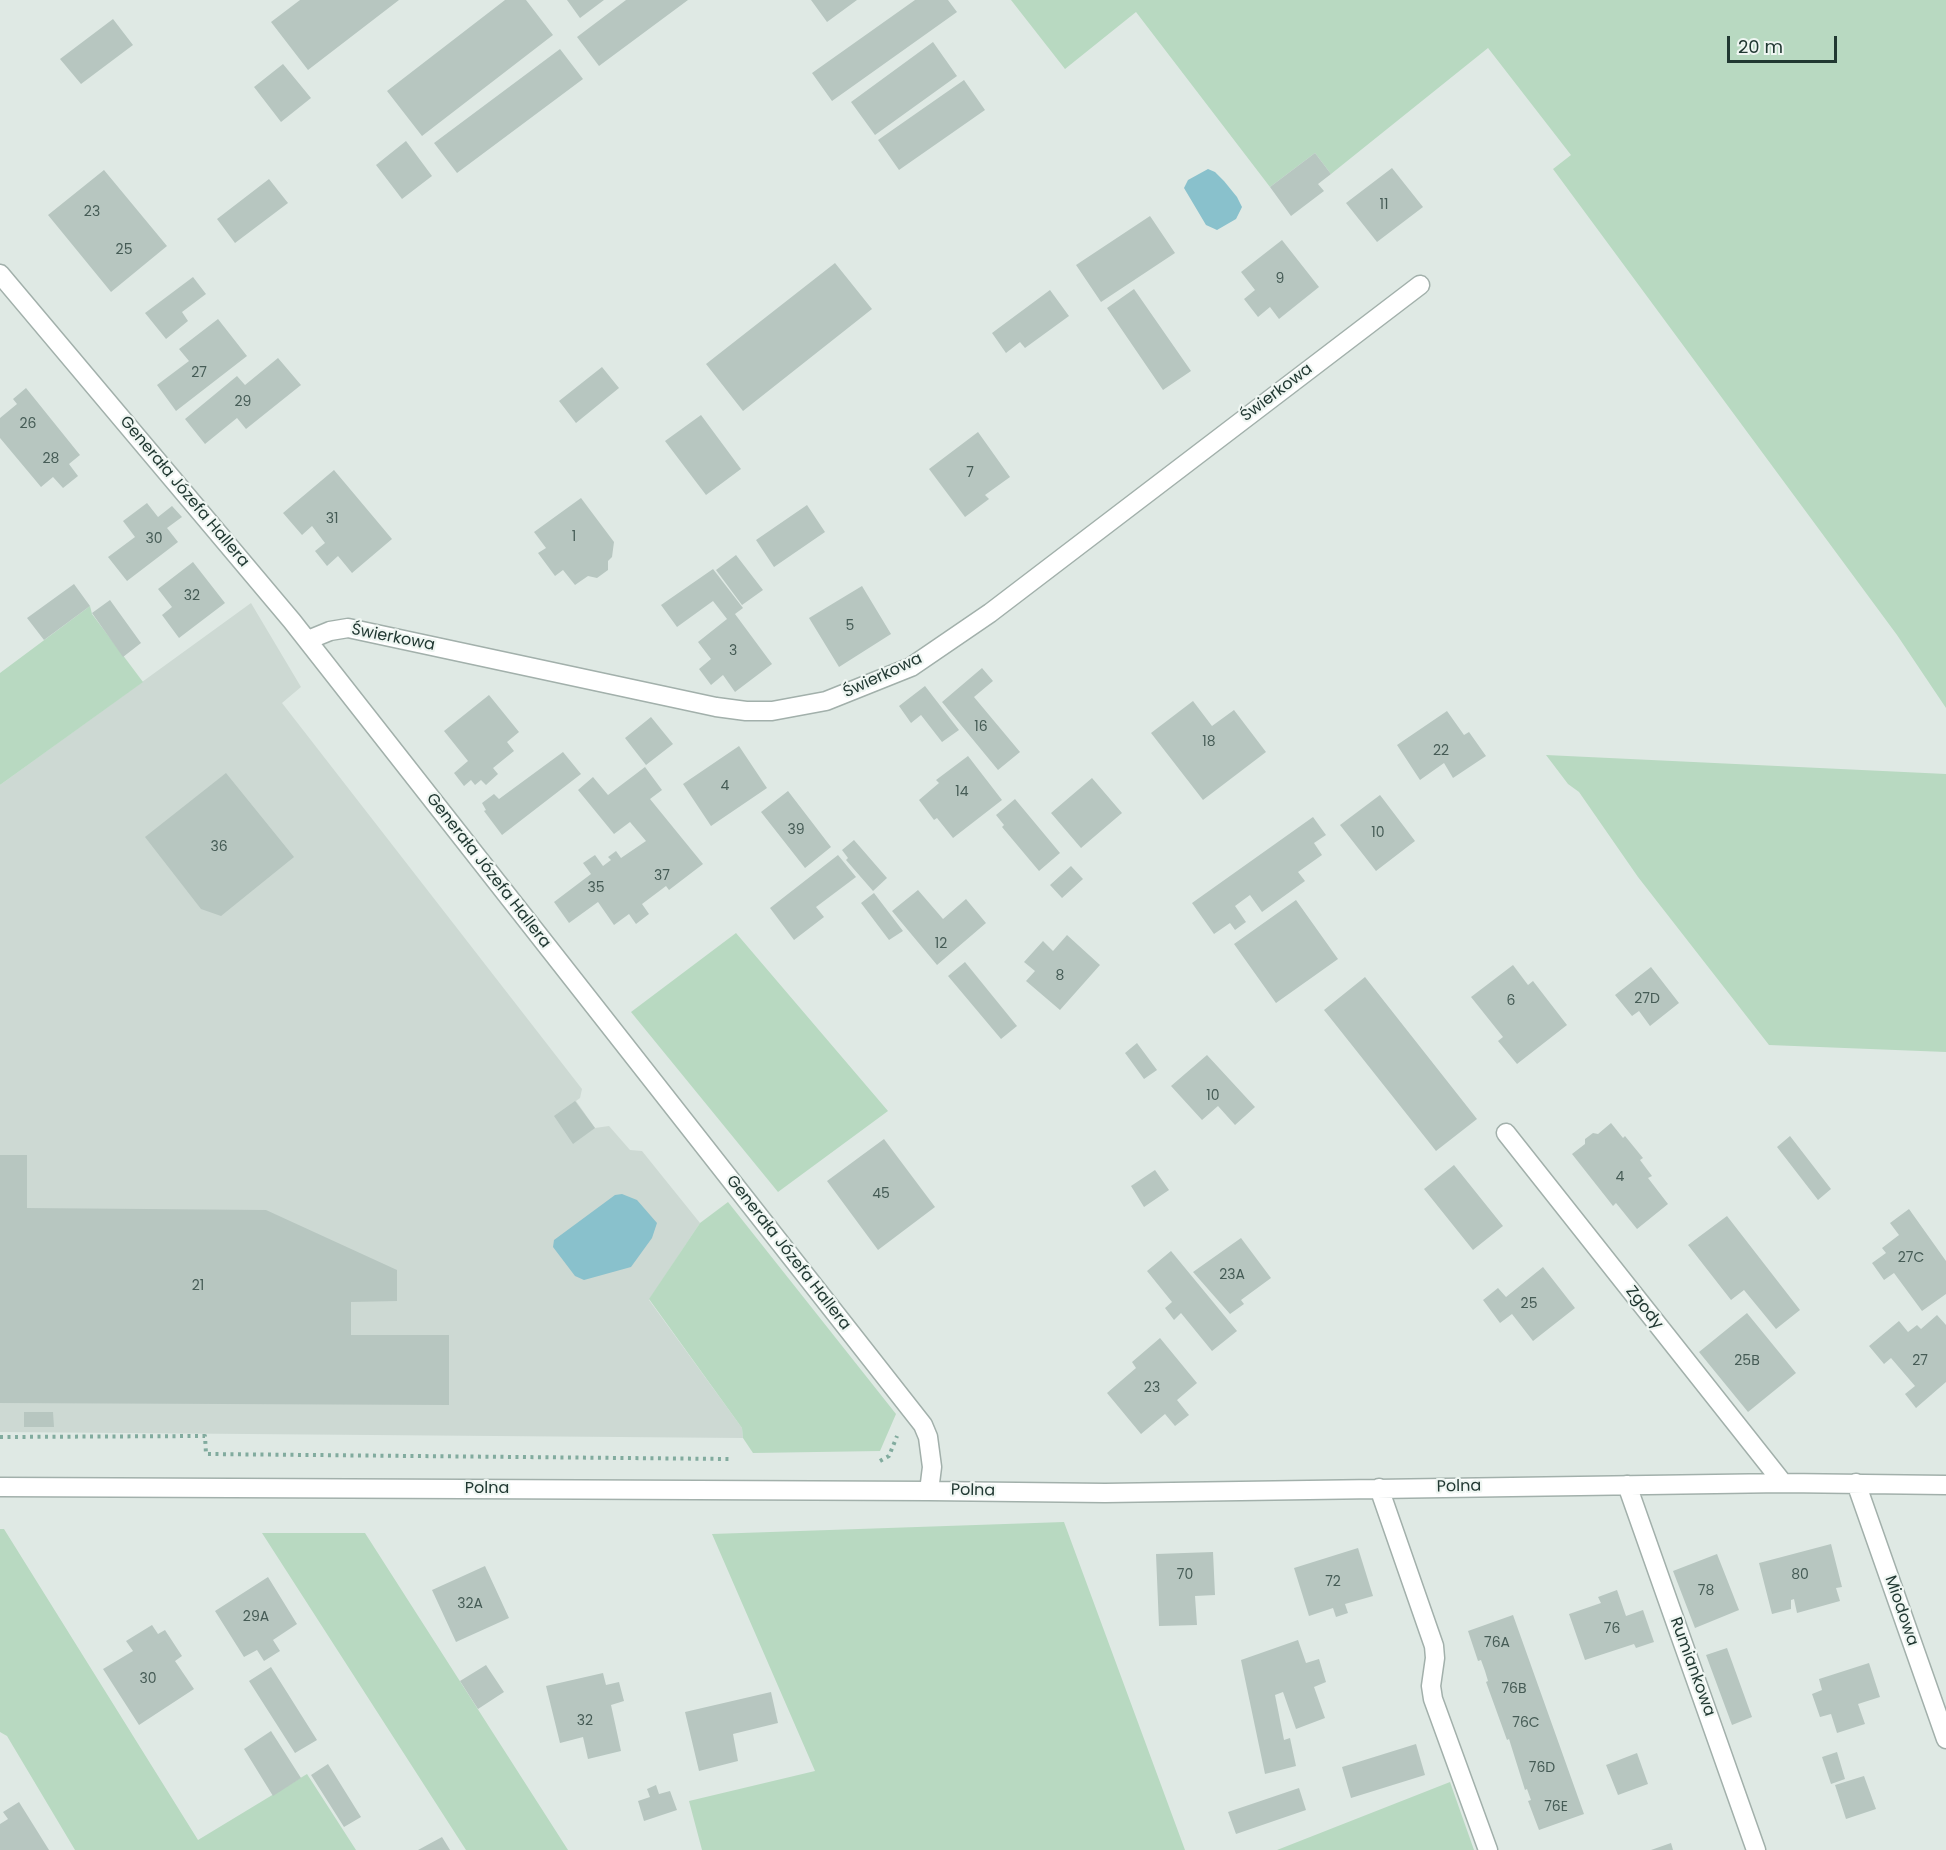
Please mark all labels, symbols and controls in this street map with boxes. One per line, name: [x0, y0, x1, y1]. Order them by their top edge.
scale bar: [1730, 24, 1840, 62]
text: 20 m: [1738, 34, 1783, 59]
house number: 11: [1380, 197, 1388, 213]
house number: 23: [84, 204, 100, 220]
house number: 25: [116, 242, 132, 258]
house number: 9: [1276, 271, 1284, 287]
street label: Świerkowa: [1237, 360, 1317, 426]
house number: 27: [191, 365, 207, 381]
house number: 29: [235, 394, 251, 410]
street label: Generała Józefa Hallera: [115, 413, 253, 571]
house number: 26: [20, 416, 36, 432]
house number: 28: [43, 451, 59, 467]
house number: 7: [966, 465, 974, 481]
house number: 31: [326, 511, 338, 527]
house number: 1: [572, 529, 576, 545]
house number: 30: [145, 531, 163, 547]
house number: 32: [184, 588, 200, 604]
house number: 5: [846, 618, 854, 634]
street label: Świerkowa: [350, 620, 436, 656]
house number: 3: [729, 643, 737, 659]
street label: Świerkowa: [841, 649, 925, 703]
house number: 16: [974, 719, 988, 735]
house number: 18: [1202, 734, 1216, 750]
house number: 22: [1433, 743, 1449, 759]
house number: 4: [721, 778, 729, 794]
house number: 14: [955, 784, 969, 800]
street label: Generała Józefa Hallera: [422, 790, 554, 952]
house number: 39: [787, 822, 805, 838]
house number: 10: [1371, 825, 1385, 841]
house number: 36: [210, 839, 228, 855]
house number: 37: [654, 868, 670, 884]
house number: 35: [587, 880, 605, 896]
house number: 12: [935, 936, 947, 952]
house number: 8: [1056, 968, 1064, 984]
house number: 27D: [1634, 991, 1660, 1007]
house number: 6: [1507, 993, 1515, 1009]
house number: 10: [1206, 1088, 1220, 1104]
house number: 4: [1616, 1169, 1624, 1185]
street label: Generała Józefa Hallera: [722, 1172, 854, 1334]
house number: 45: [872, 1186, 890, 1202]
house number: 27C: [1898, 1250, 1924, 1266]
house number: 23A: [1219, 1267, 1245, 1283]
house number: 21: [192, 1278, 204, 1294]
street label: Zgody: [1621, 1283, 1667, 1333]
house number: 25: [1521, 1296, 1537, 1312]
house number: 25B: [1734, 1353, 1760, 1369]
house number: 27: [1912, 1353, 1928, 1369]
house number: 23: [1144, 1380, 1160, 1396]
street label: Polna: [1437, 1477, 1481, 1497]
street label: Polna: [465, 1479, 509, 1499]
street label: Polna: [951, 1481, 995, 1501]
house number: 70: [1177, 1567, 1193, 1583]
house number: 80: [1791, 1567, 1809, 1583]
street label: Miodowa: [1880, 1573, 1922, 1649]
house number: 72: [1325, 1574, 1341, 1590]
house number: 78: [1698, 1583, 1714, 1599]
house number: 32A: [457, 1596, 483, 1612]
house number: 29A: [243, 1609, 269, 1625]
street label: Rumiankowa: [1665, 1615, 1719, 1719]
house number: 76: [1604, 1621, 1620, 1637]
house number: 76A: [1484, 1635, 1510, 1651]
house number: 30: [139, 1671, 157, 1687]
house number: 76B: [1501, 1681, 1527, 1697]
house number: 32: [577, 1713, 593, 1729]
house number: 76C: [1512, 1715, 1540, 1731]
house number: 76D: [1529, 1760, 1555, 1776]
house number: 76E: [1544, 1799, 1568, 1815]

